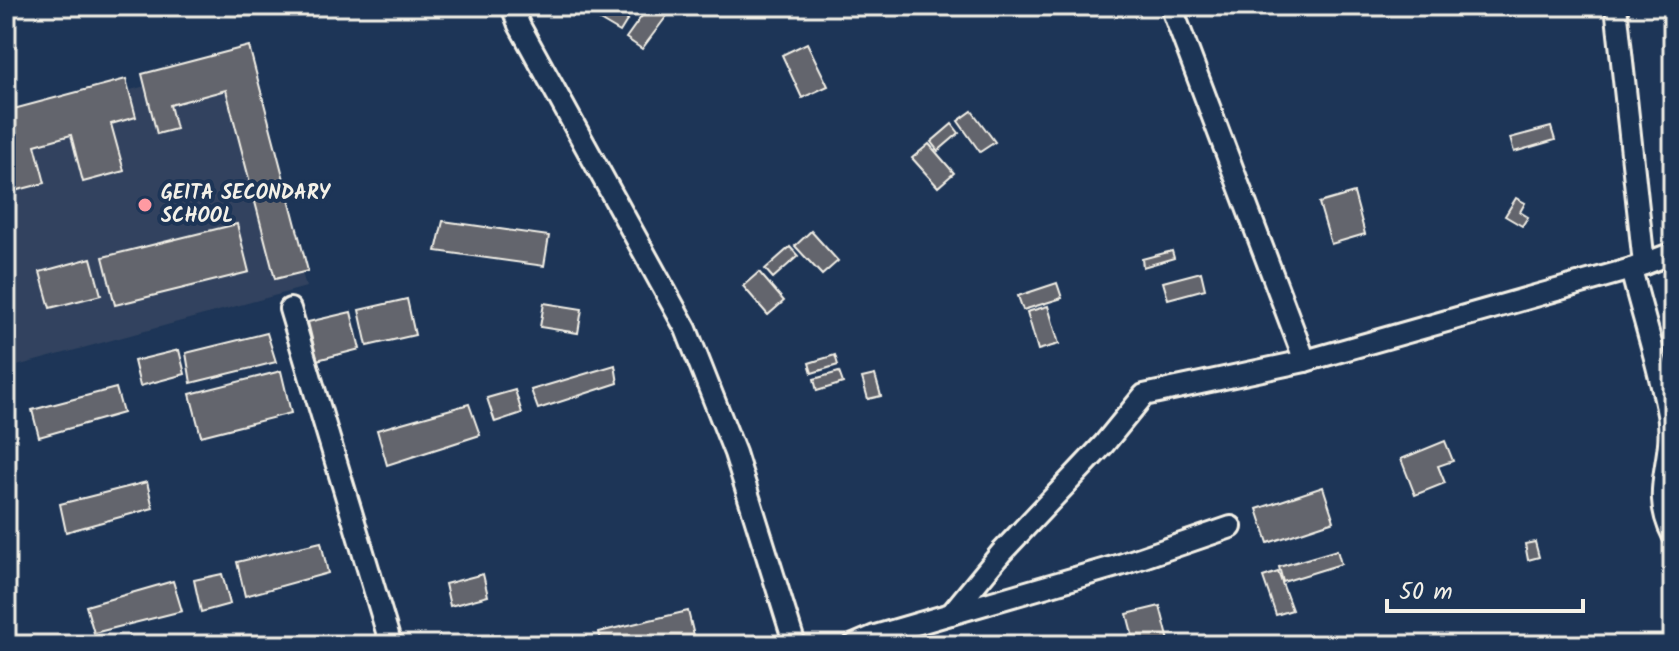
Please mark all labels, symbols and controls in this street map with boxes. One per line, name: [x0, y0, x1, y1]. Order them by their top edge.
place label: GEITA SECONDARY SCHOOL: [161, 178, 332, 233]
marker: GEITA SECONDARY SCHOOL: [136, 196, 154, 214]
scale bar: [1387, 563, 1583, 613]
text: 50 m: [1399, 573, 1453, 612]

